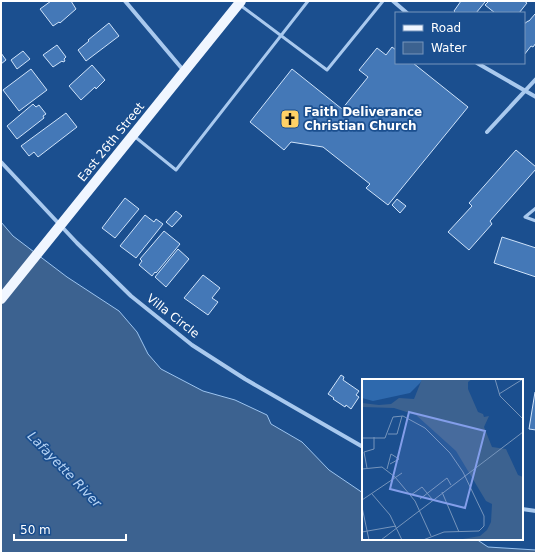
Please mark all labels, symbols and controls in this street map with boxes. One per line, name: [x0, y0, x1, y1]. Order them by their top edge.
legend: [395, 12, 525, 64]
text: Road: [431, 21, 461, 35]
text: Water: [431, 41, 467, 55]
street label: East 26th Street: [75, 99, 147, 184]
place label: Faith Deliverance Christian Church: [304, 105, 422, 133]
church icon: Faith Deliverance Christian Church: [279, 108, 301, 130]
street label: Villa Circle: [144, 291, 202, 341]
inset map: [362, 379, 523, 540]
water label: Lafayette River: [25, 428, 106, 512]
scale bar: [14, 516, 126, 542]
text: 50 m: [20, 523, 51, 537]

